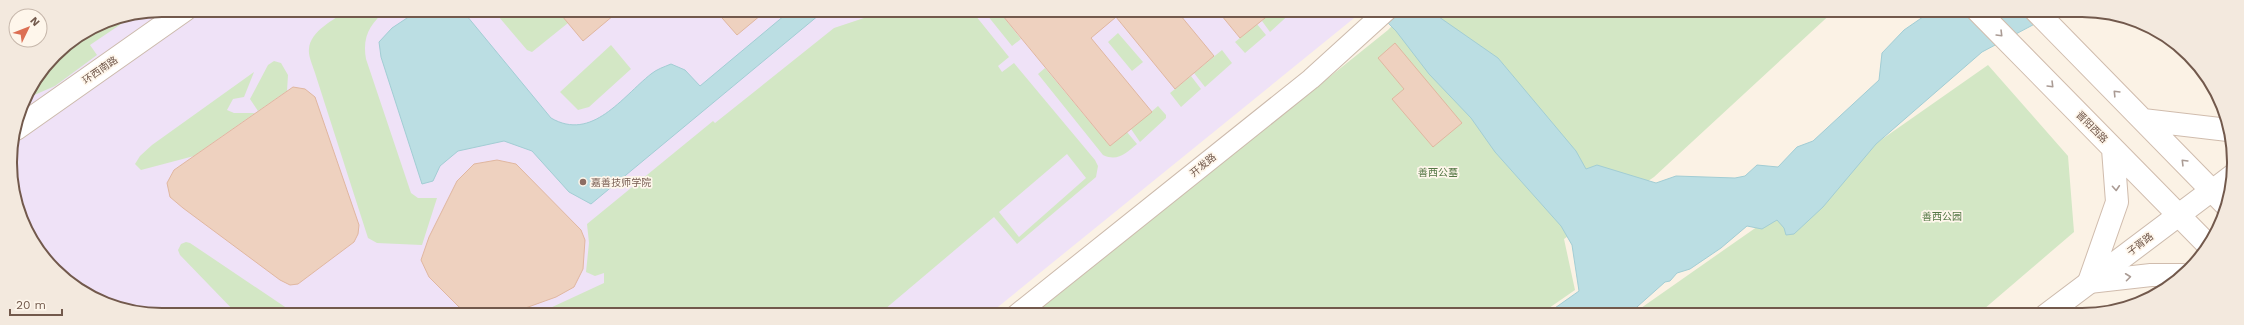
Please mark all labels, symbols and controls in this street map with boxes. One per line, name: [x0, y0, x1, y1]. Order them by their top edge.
north arrow: [8, 8, 48, 48]
text: N: [27, 14, 42, 29]
one-way arrow: [1995, 29, 2003, 37]
street label: 环西南路: [80, 54, 120, 86]
one-way arrow: [2046, 80, 2054, 88]
one-way arrow: [2113, 90, 2121, 98]
street label: 晋阳西路: [2074, 109, 2110, 145]
street label: 开发路: [1188, 151, 1218, 179]
one-way arrow: [2181, 159, 2189, 167]
park label: 善西公墓: [1418, 167, 1458, 178]
marker: 嘉善技师学院: [578, 177, 588, 187]
place label: 嘉善技师学院: [591, 177, 651, 188]
one-way arrow: [2111, 184, 2120, 191]
park label: 善西公园: [1922, 211, 1962, 222]
street label: 子胥路: [2125, 231, 2155, 257]
one-way arrow: [2125, 273, 2131, 282]
scale bar: [10, 291, 62, 317]
text: 20 m: [16, 298, 46, 312]

